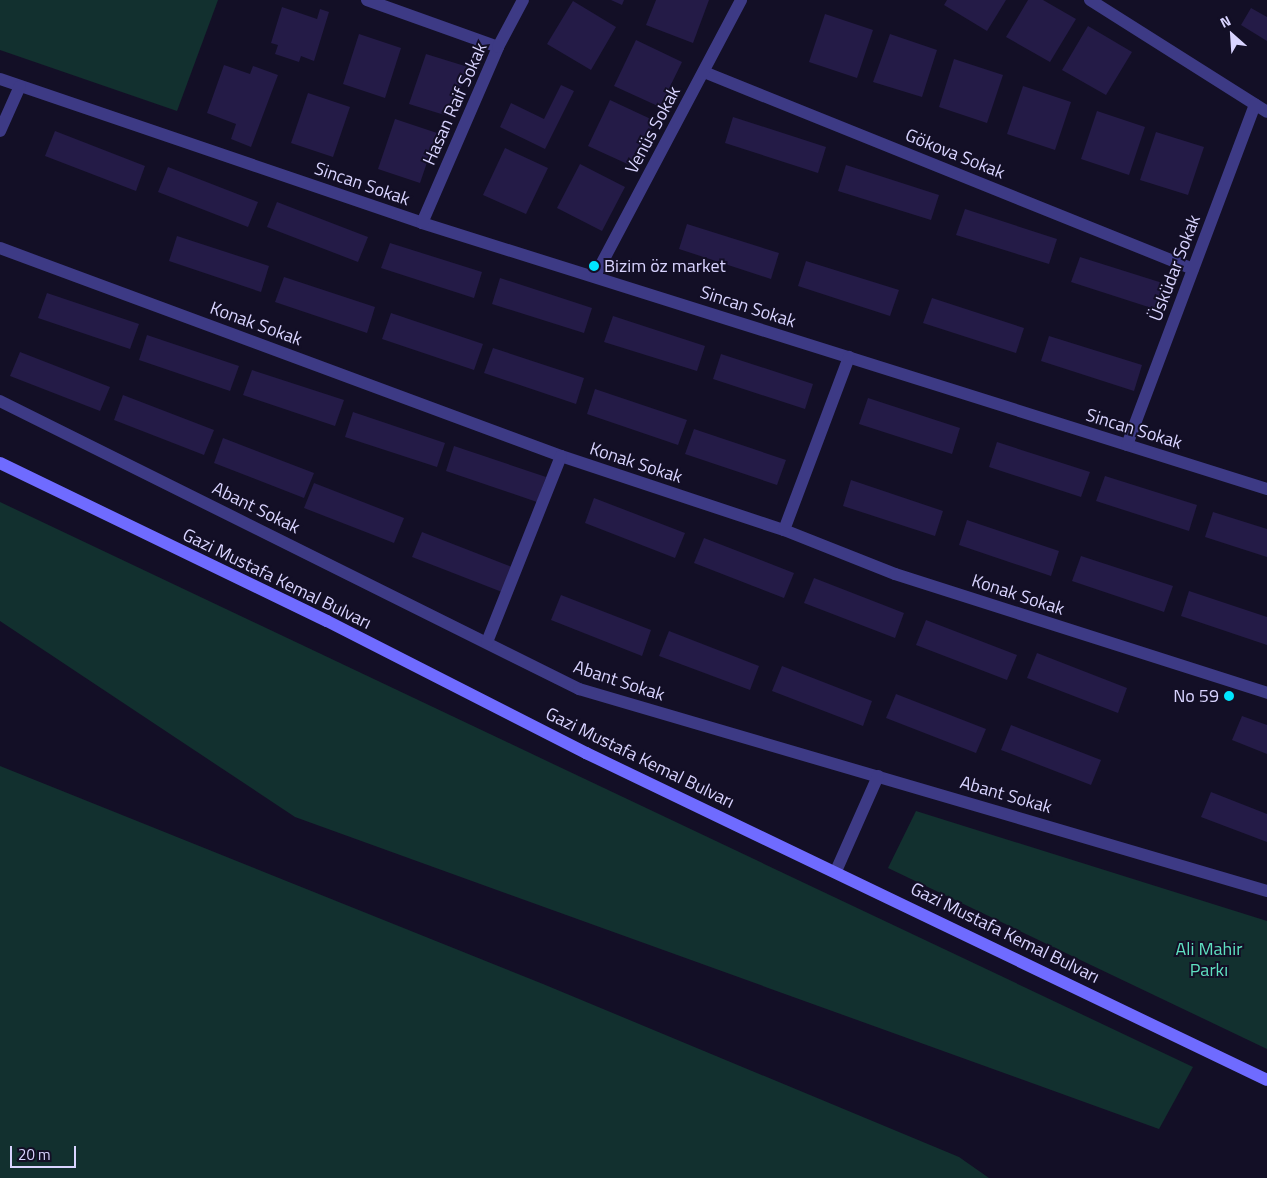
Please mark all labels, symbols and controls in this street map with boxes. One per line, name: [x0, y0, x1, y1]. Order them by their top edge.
north arrow: [1207, 10, 1257, 60]
text: N: [1216, 10, 1234, 33]
street label: Hasan Raif Sokak: [418, 39, 492, 169]
street label: Venüs Sokak: [621, 83, 685, 177]
street label: Gökova Sokak: [902, 124, 1008, 184]
street label: Sincan Sokak: [312, 158, 412, 210]
street label: Üsküdar Sokak: [1145, 212, 1205, 324]
place label: Bizim öz market: [604, 255, 726, 277]
marker: Bizim öz market: [588, 260, 600, 272]
street label: Sincan Sokak: [697, 281, 799, 333]
street label: Konak Sokak: [207, 297, 305, 351]
street label: Sincan Sokak: [1083, 404, 1185, 454]
street label: Konak Sokak: [587, 438, 685, 488]
street label: Abant Sokak: [209, 478, 303, 538]
street label: Gazi Mustafa Kemal Bulvarı: [179, 524, 375, 634]
street label: Konak Sokak: [969, 570, 1067, 620]
street label: Abant Sokak: [571, 656, 667, 706]
place label: No 59: [1173, 685, 1219, 707]
marker: No 59: [1223, 690, 1235, 702]
street label: Gazi Mustafa Kemal Bulvarı: [542, 703, 738, 813]
street label: Abant Sokak: [958, 772, 1054, 818]
street label: Gazi Mustafa Kemal Bulvarı: [907, 878, 1103, 988]
park label: Ali Mahir Parkı: [1176, 939, 1242, 982]
scale bar: [12, 1136, 79, 1168]
text: 20 m: [18, 1143, 51, 1166]

